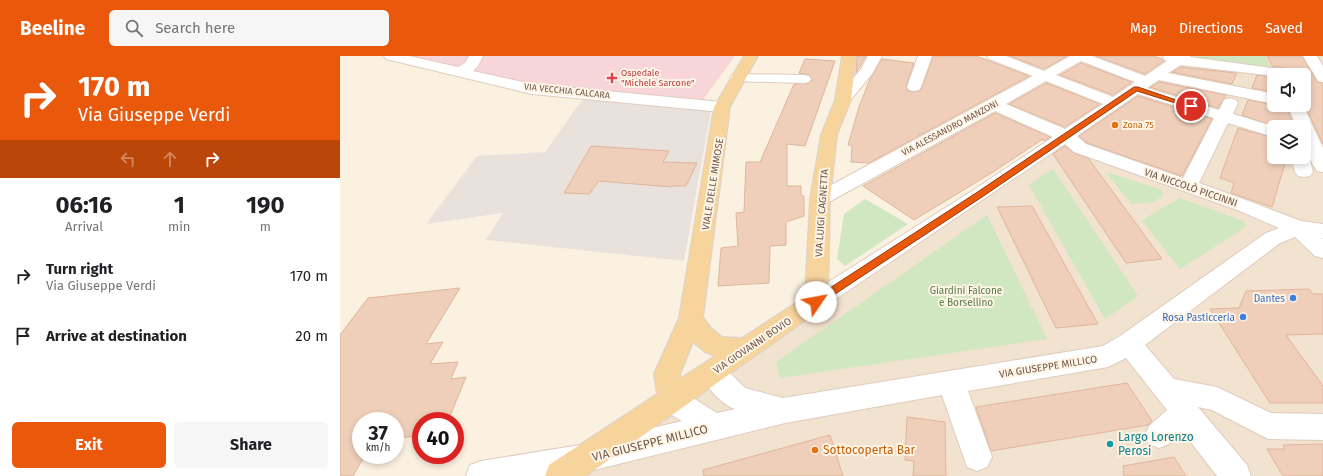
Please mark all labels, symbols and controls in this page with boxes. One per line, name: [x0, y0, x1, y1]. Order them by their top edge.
search box: [109, 10, 389, 46]
text: Beeline: [20, 17, 85, 40]
icon: search: [123, 17, 145, 39]
text: Search here: [155, 19, 235, 37]
text: Map: [1130, 20, 1157, 37]
text: Directions: [1179, 20, 1243, 37]
text: Saved: [1265, 20, 1303, 37]
place label: Ospedale "Michele Sarcone": [621, 68, 695, 88]
map controls: [1267, 68, 1311, 164]
button: sound: [1267, 68, 1311, 112]
text: 170 m: [78, 70, 150, 103]
icon: right: [12, 72, 64, 124]
marker: Ospedale "Michele Sarcone": [606, 72, 618, 84]
street label: VIA VECCHIA CALCARA: [524, 82, 611, 101]
pin: [1174, 89, 1208, 123]
icon: arrive: [1180, 95, 1202, 117]
street label: VIA ALESSANDRO MANZONI: [900, 98, 1000, 158]
text: Via Giuseppe Verdi: [78, 104, 230, 126]
marker: Zona 75: [1110, 120, 1120, 130]
place label: Zona 75: [1123, 120, 1154, 130]
button: layers: [1267, 120, 1311, 164]
street label: VIALE DELLE MIMOSE: [700, 137, 726, 231]
icon: left: [117, 148, 139, 170]
icon: ahead: [159, 148, 181, 170]
icon: right: [201, 148, 223, 170]
street label: VIA NICCOLÒ PICCINNI: [1142, 164, 1240, 210]
street label: VIA LUIGI CAGNETTA: [813, 168, 831, 258]
text: 06:16: [55, 191, 113, 219]
text: 1: [174, 191, 185, 219]
text: 190: [246, 191, 285, 219]
text: Arrival: [65, 219, 103, 234]
text: min: [168, 219, 190, 234]
text: m: [260, 219, 271, 234]
text: Turn right: [46, 260, 113, 278]
icon: right: [12, 265, 34, 287]
text: 170 m: [290, 267, 328, 285]
text: Via Giuseppe Verdi: [46, 278, 156, 293]
position arrow: [795, 281, 837, 323]
park label: Giardini Falcone e Borsellino: [930, 285, 1002, 309]
place label: Dantes: [1254, 293, 1285, 305]
marker: Dantes: [1288, 293, 1298, 303]
place label: Rosa Pasticceria: [1162, 312, 1235, 324]
marker: Rosa Pasticceria: [1238, 312, 1248, 322]
street label: VIA GIOVANNI BOVIO: [711, 315, 794, 376]
icon: arrive: [12, 325, 34, 347]
text: Arrive at destination: [46, 327, 187, 345]
text: 20 m: [295, 327, 328, 345]
street label: VIA GIUSEPPE MILLICO: [998, 353, 1098, 381]
speed limit sign: 40: [412, 412, 464, 464]
text: 37: [368, 421, 388, 445]
button: Exit: [12, 422, 166, 468]
button: Share: [174, 422, 328, 468]
street label: VIA GIUSEPPE MILLICO: [591, 422, 709, 464]
place label: Largo Lorenzo Perosi: [1118, 430, 1194, 458]
marker: Largo Lorenzo Perosi: [1105, 439, 1115, 449]
text: km/h: [366, 442, 390, 454]
place label: Sottocoperta Bar: [823, 443, 916, 457]
marker: Sottocoperta Bar: [810, 445, 820, 455]

